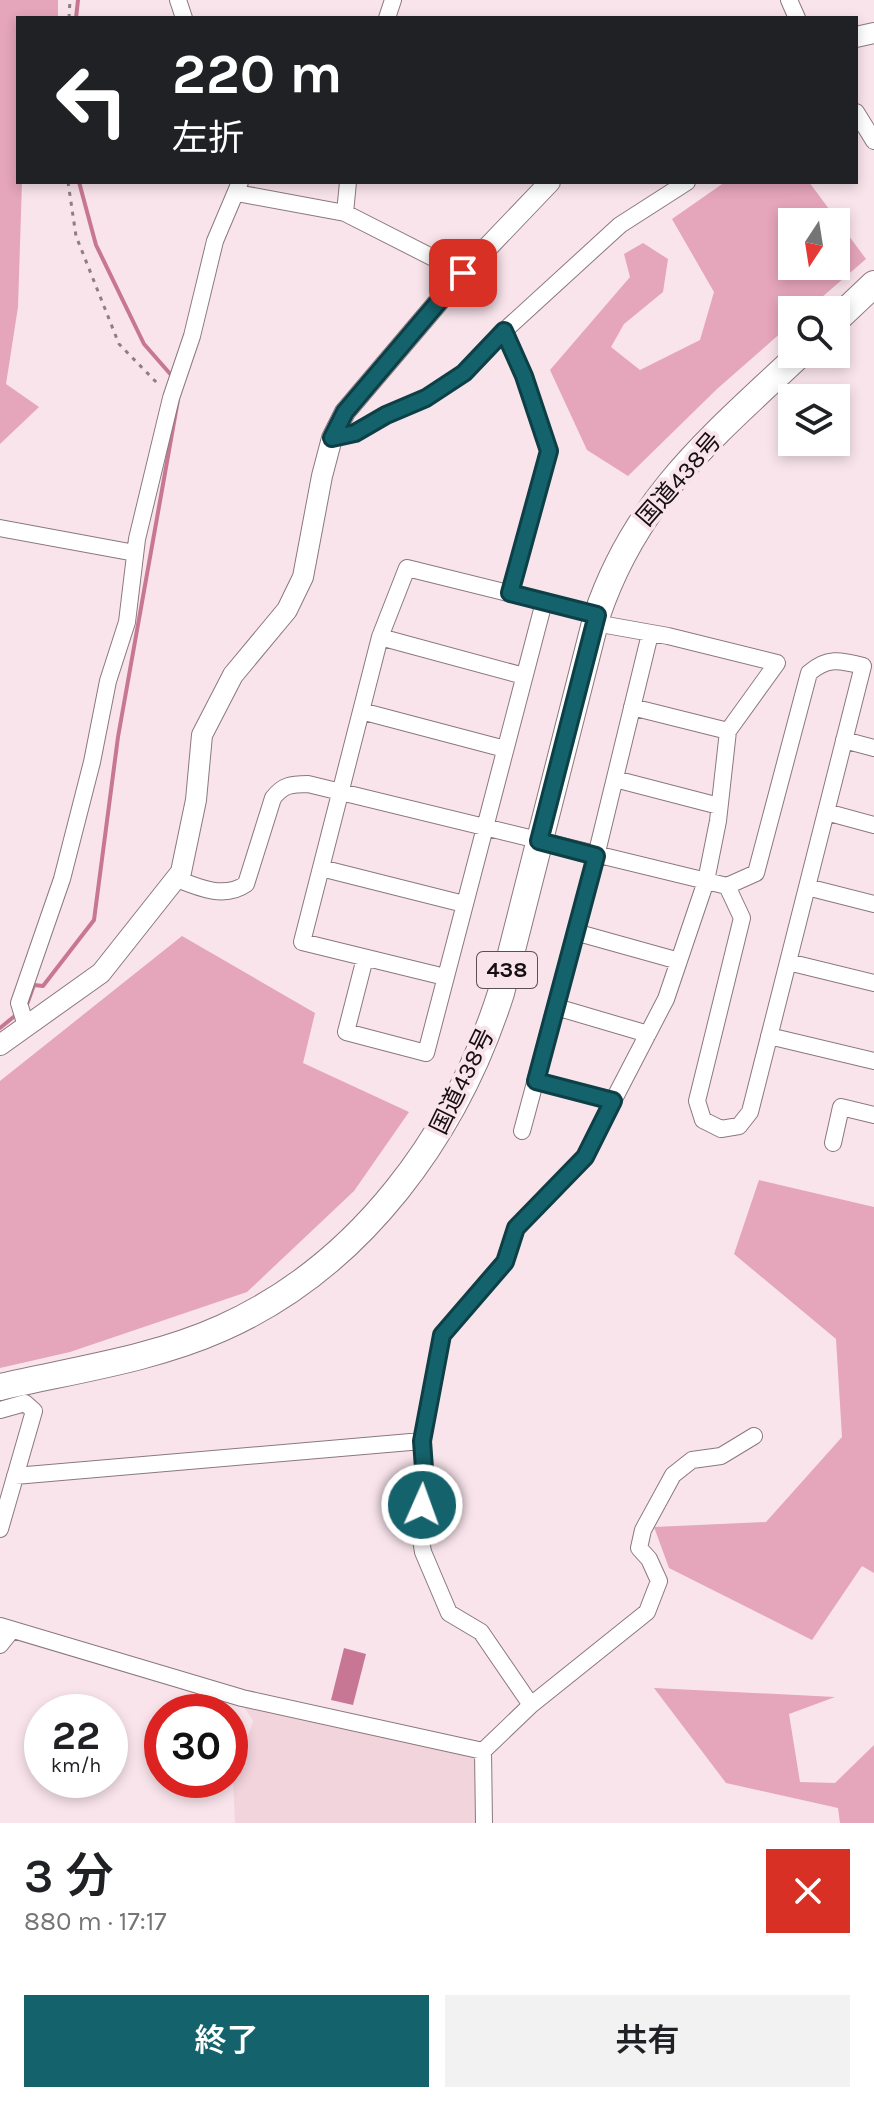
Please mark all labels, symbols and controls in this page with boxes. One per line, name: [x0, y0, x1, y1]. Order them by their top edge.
text: 220 m: [172, 41, 343, 106]
icon: left: [40, 48, 144, 152]
text: 左折: [172, 117, 244, 159]
north arrow: [778, 208, 850, 280]
map controls: [778, 208, 850, 456]
pin: [429, 239, 497, 307]
icon: arrive: [441, 251, 485, 295]
button: search: [778, 296, 850, 368]
button: layers: [778, 384, 850, 456]
street label: 国道438号: [631, 427, 727, 531]
road number: 438: [477, 952, 537, 988]
street label: 国道438号: [424, 1023, 500, 1139]
position arrow: [380, 1463, 464, 1547]
speed limit sign: 30: [144, 1694, 248, 1798]
text: 22: [52, 1712, 100, 1759]
text: km/h: [51, 1754, 101, 1777]
text: 3 分: [24, 1848, 113, 1904]
button: close: [766, 1849, 850, 1933]
text: 880 m · 17:17: [24, 1906, 166, 1937]
button: 終了: [24, 1995, 429, 2087]
button: 共有: [445, 1995, 850, 2087]

